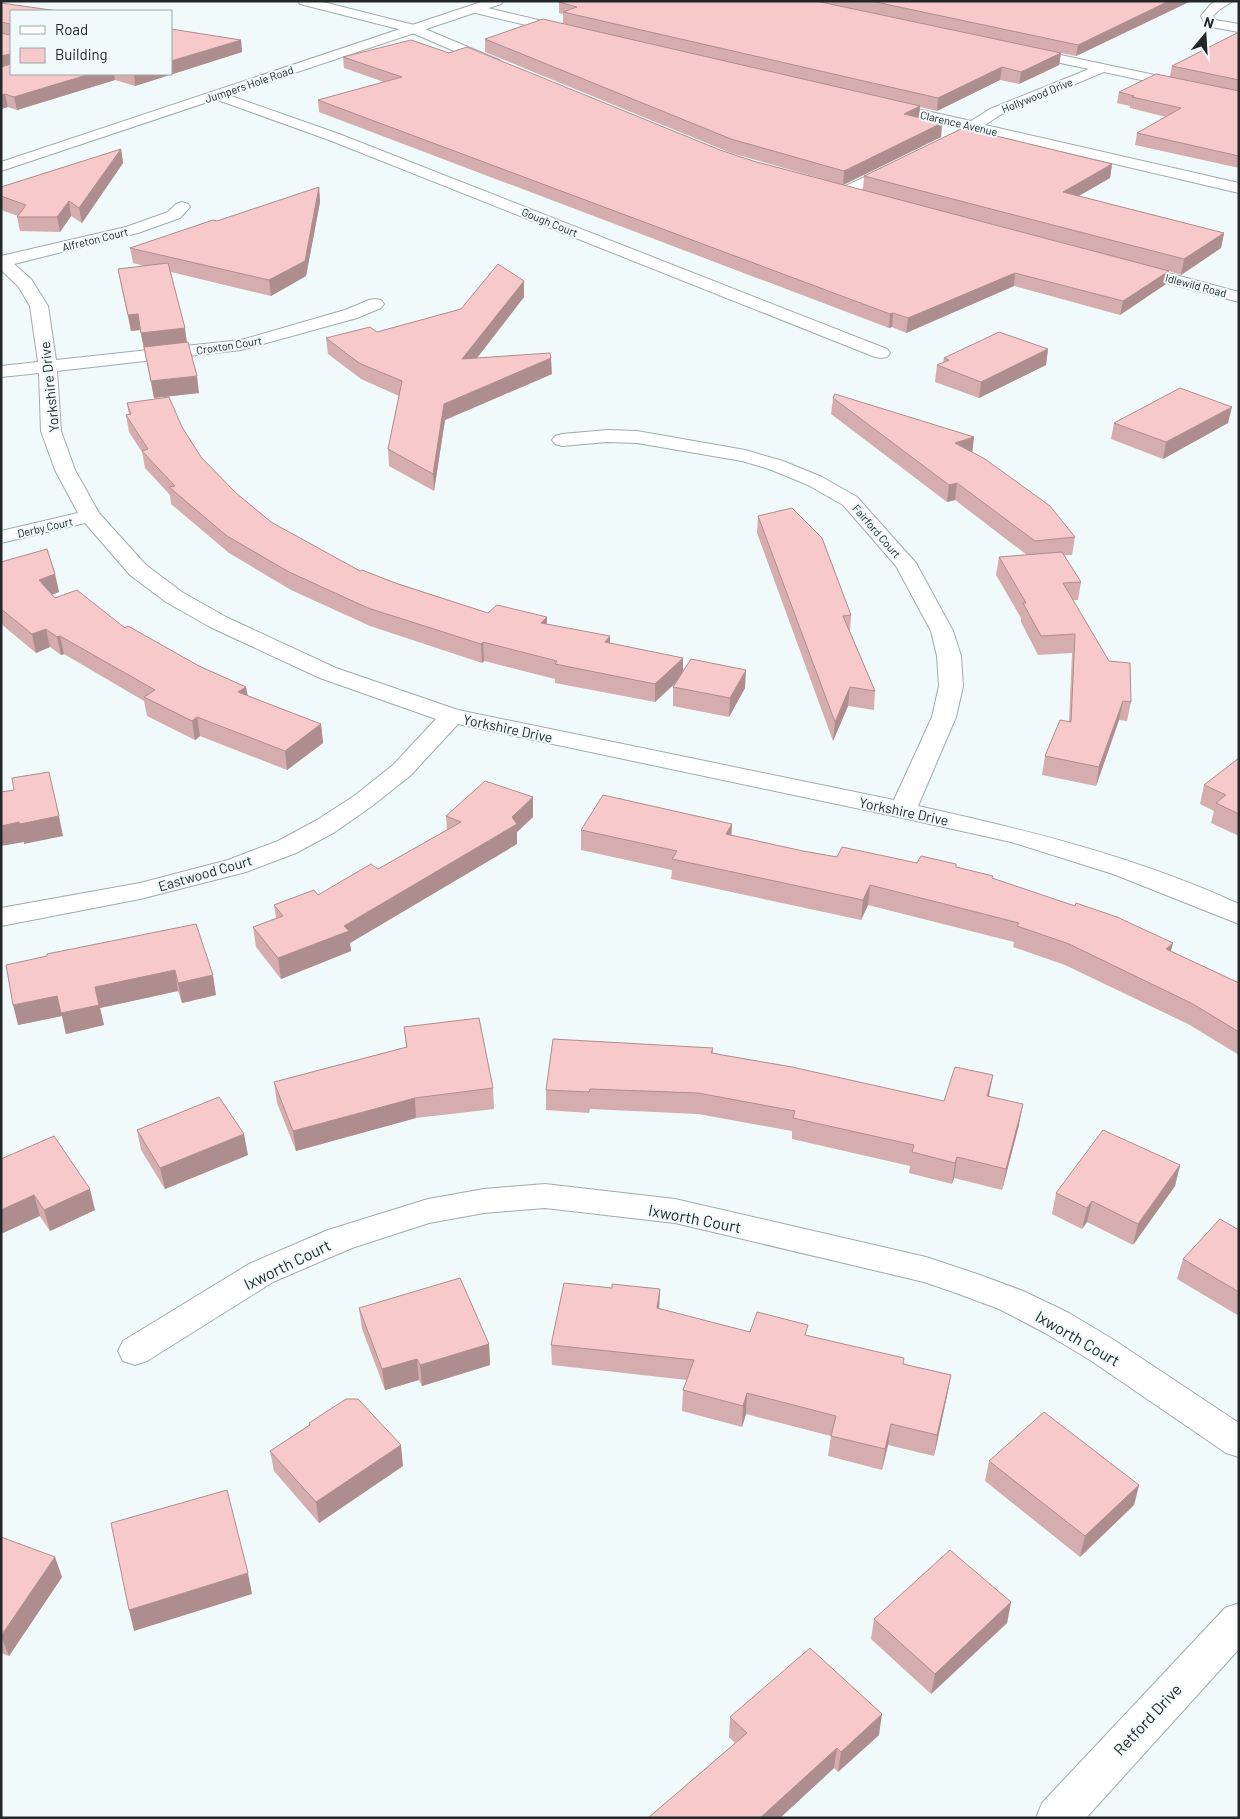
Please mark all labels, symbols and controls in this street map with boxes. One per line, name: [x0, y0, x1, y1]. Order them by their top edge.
legend: [10, 10, 172, 75]
north arrow: [1180, 10, 1230, 60]
text: N: [1202, 13, 1216, 32]
text: Road: [55, 20, 88, 38]
text: Building: [55, 45, 108, 63]
street label: Jumpers Hole Road: [203, 63, 295, 105]
street label: Hollywood Drive: [999, 75, 1075, 115]
street label: Clarence Avenue: [919, 108, 999, 138]
street label: Gough Court: [520, 205, 580, 239]
street label: Alfreton Court: [61, 225, 129, 253]
street label: Idlewild Road: [1164, 271, 1228, 299]
street label: Croxton Court: [195, 333, 263, 357]
street label: Yorkshire Drive: [36, 341, 62, 433]
street label: Fairford Court: [850, 502, 904, 560]
street label: Derby Court: [16, 514, 74, 540]
street label: Yorkshire Drive: [462, 710, 554, 746]
street label: Yorkshire Drive: [858, 793, 950, 829]
street label: Eastwood Court: [156, 851, 254, 895]
street label: Ixworth Court: [647, 1200, 743, 1236]
street label: Ixworth Court: [240, 1235, 334, 1293]
street label: Ixworth Court: [1032, 1306, 1124, 1370]
street label: Retford Drive: [1109, 1679, 1185, 1759]

